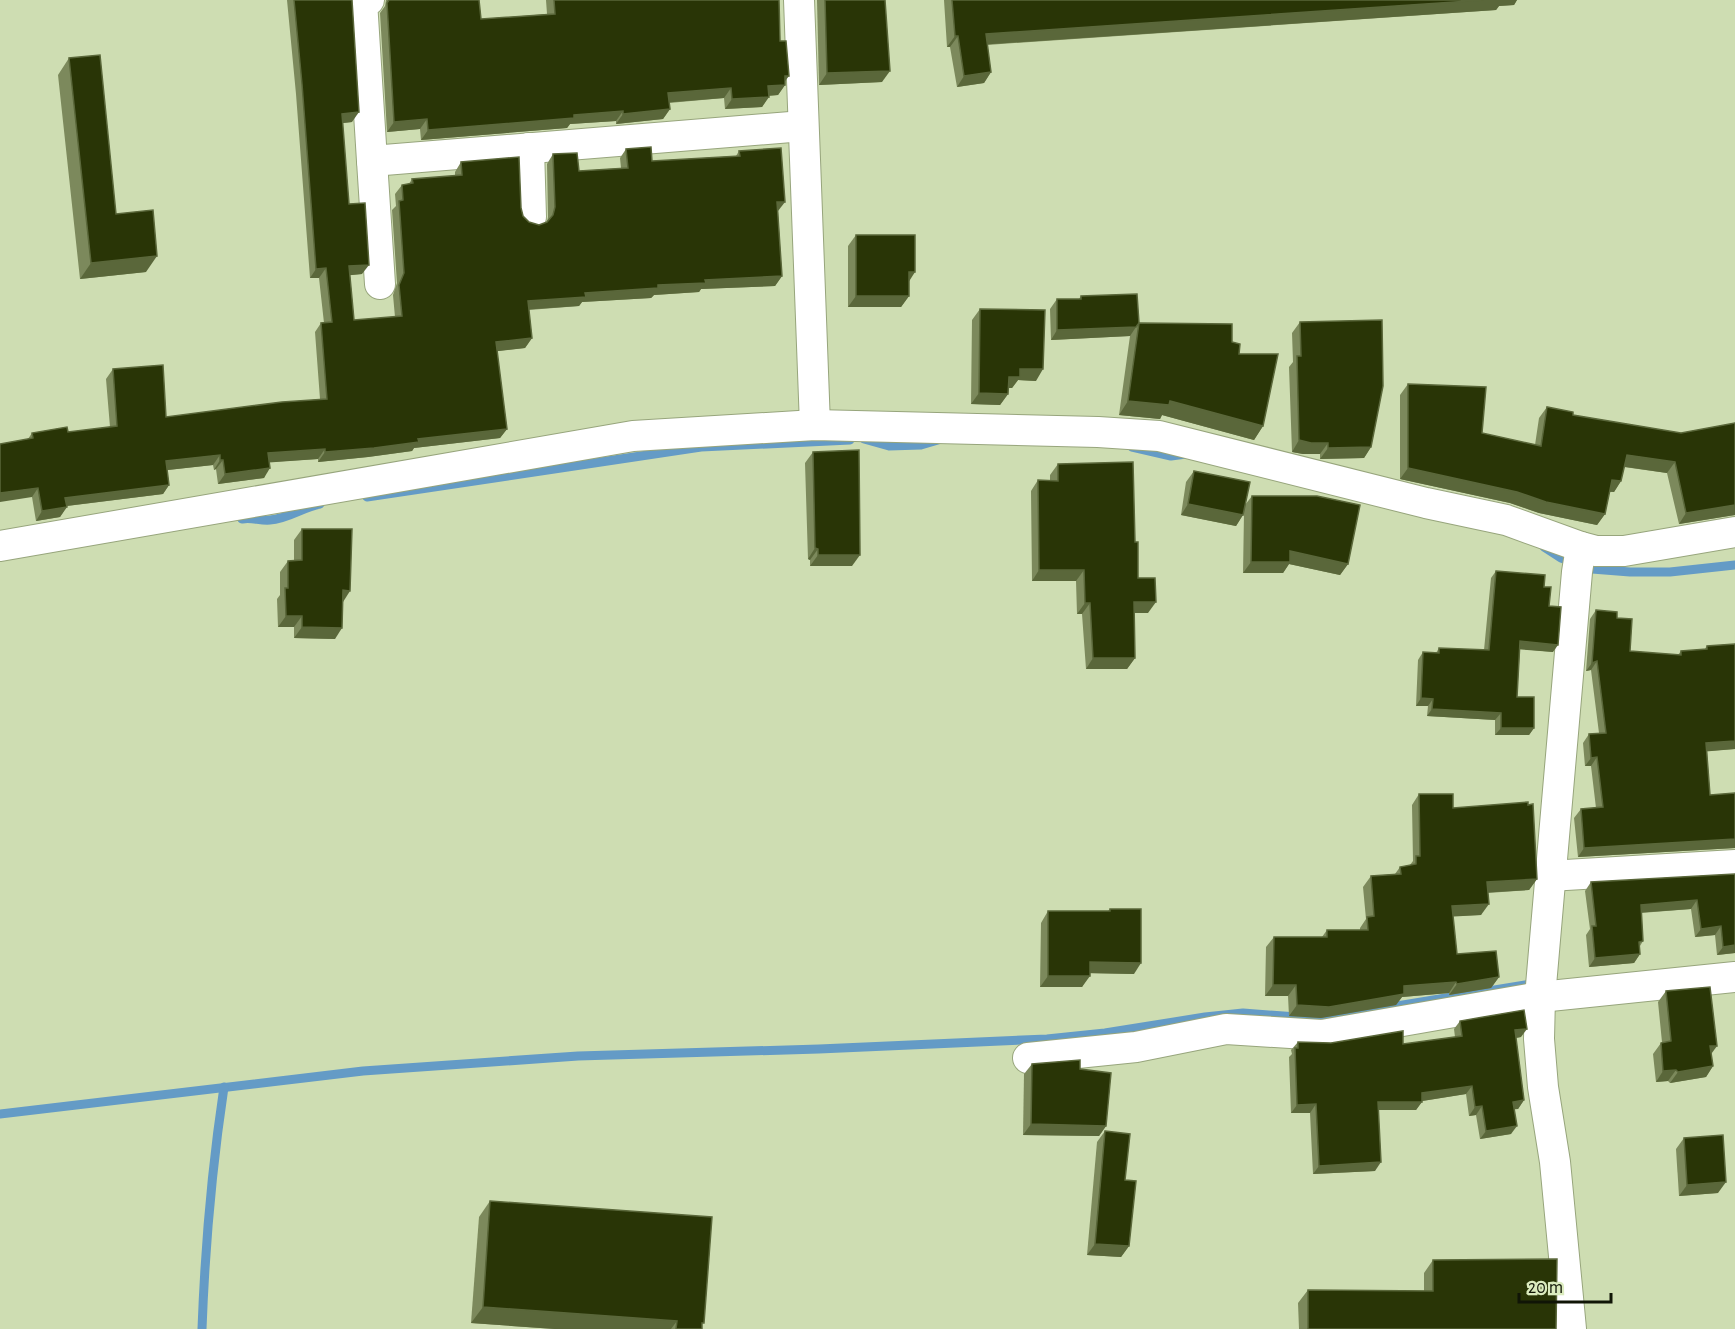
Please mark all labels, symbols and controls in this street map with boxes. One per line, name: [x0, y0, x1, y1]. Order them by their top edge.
scale bar: [1519, 1266, 1610, 1304]
text: 20 m: [1528, 1279, 1563, 1297]

